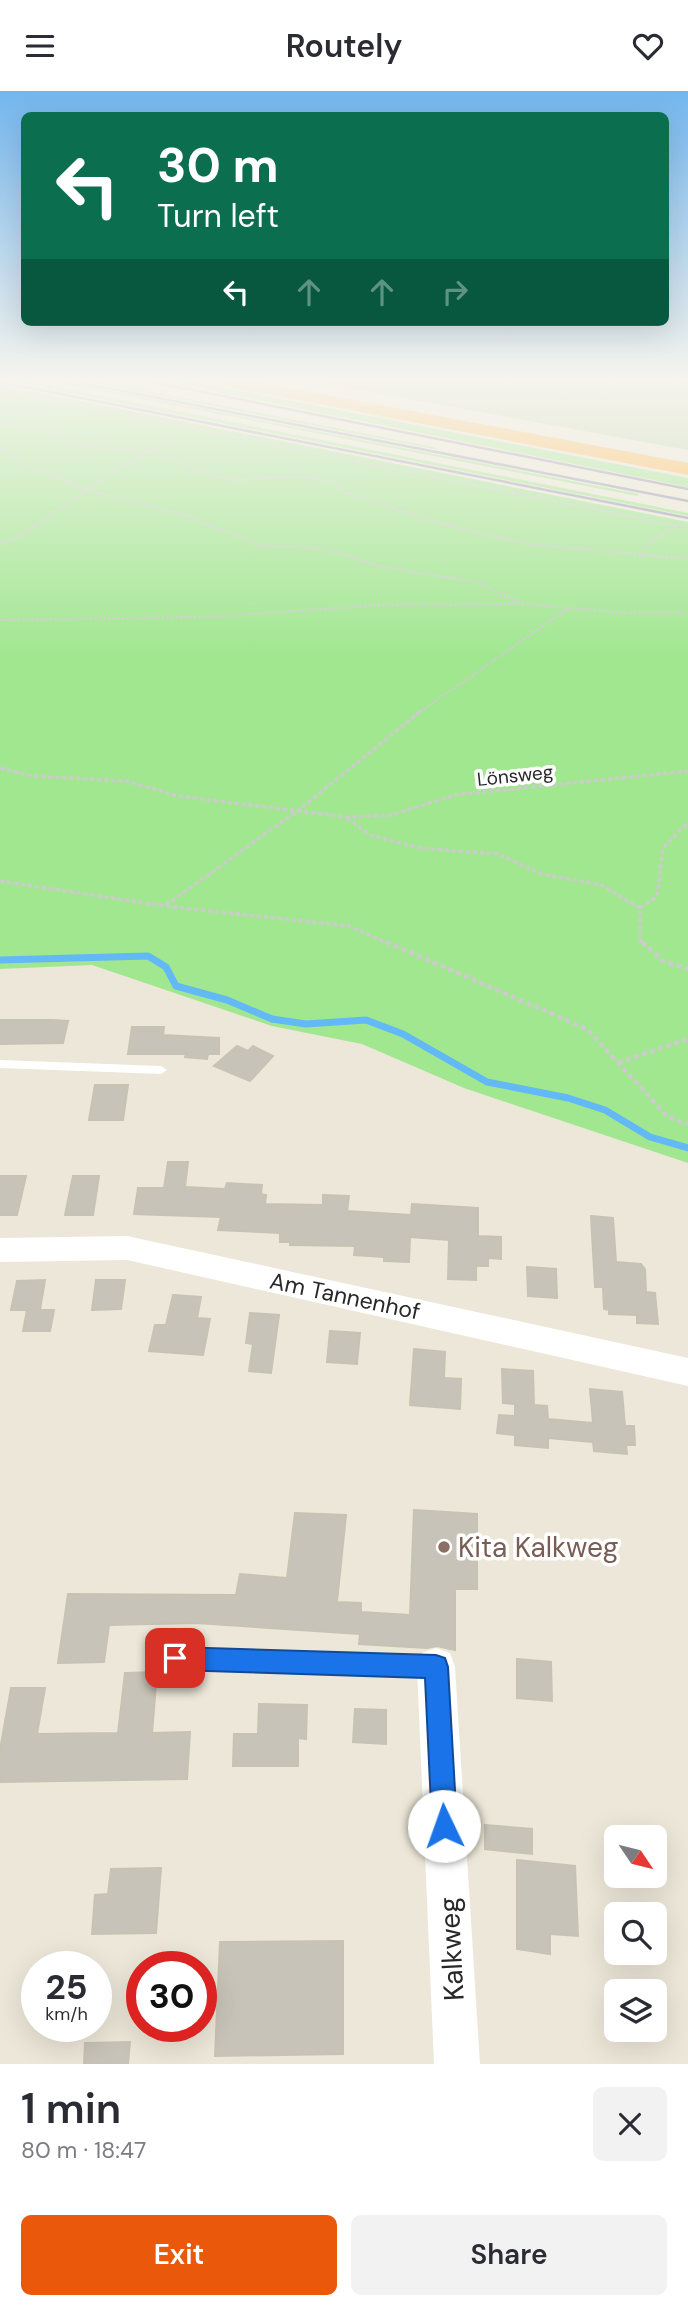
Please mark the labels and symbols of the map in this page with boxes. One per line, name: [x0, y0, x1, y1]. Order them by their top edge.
street label: Lönsweg: [476, 759, 555, 792]
street label: Am Tannenhof: [267, 1265, 423, 1327]
place label: Kita Kalkweg: [458, 1529, 618, 1566]
marker: Kita Kalkweg: [436, 1539, 452, 1555]
pin: [145, 1628, 205, 1688]
position arrow: [407, 1789, 481, 1863]
north arrow: [604, 1825, 667, 1888]
street label: Kalkweg: [430, 1896, 473, 2002]
speed limit sign: 30: [126, 1951, 217, 2042]

